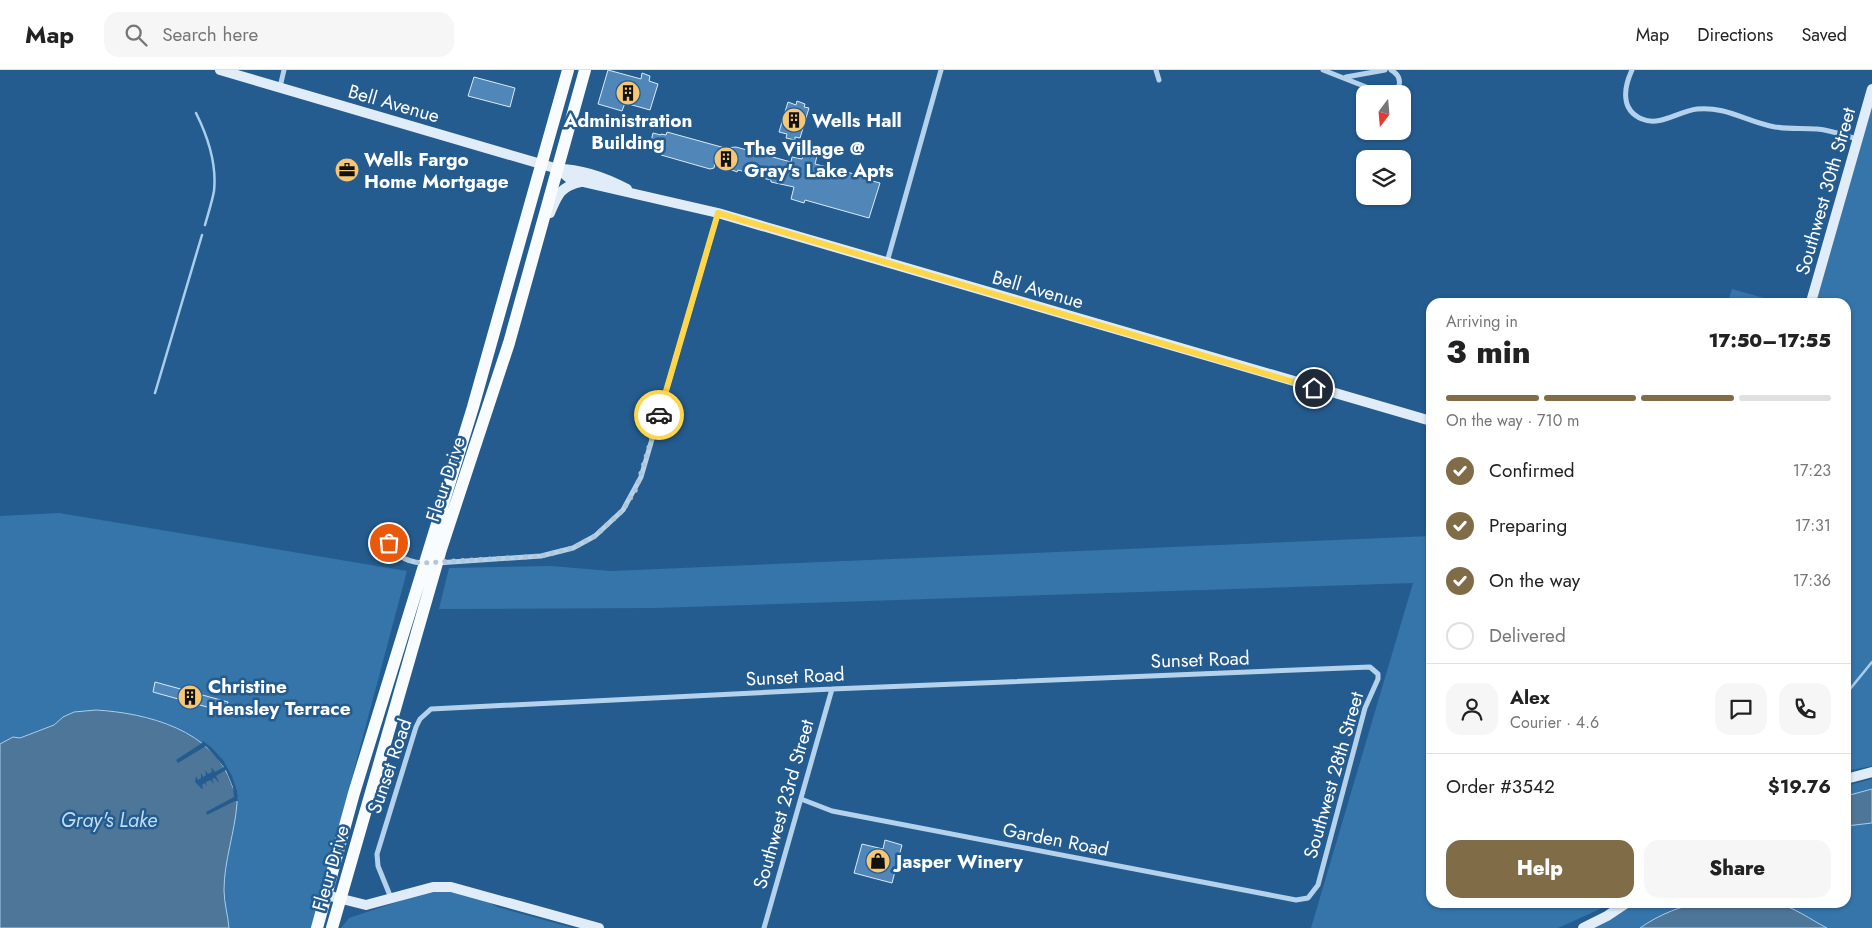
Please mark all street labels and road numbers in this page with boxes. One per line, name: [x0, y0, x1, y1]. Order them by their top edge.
street label: Bell Avenue: [345, 78, 443, 129]
street label: Southwest 30th Street: [1789, 104, 1862, 278]
street label: Bell Avenue: [989, 264, 1087, 315]
street label: Fleur Drive: [419, 433, 472, 525]
street label: Sunset Road: [1150, 644, 1250, 675]
street label: Sunset Road: [745, 660, 845, 693]
street label: Southwest 28th Street: [1297, 688, 1370, 862]
street label: Sunset Road: [361, 715, 418, 817]
street label: Southwest 23rd Street: [746, 716, 821, 892]
street label: Garden Road: [1000, 816, 1111, 863]
street label: Fleur Drive: [305, 822, 356, 914]

